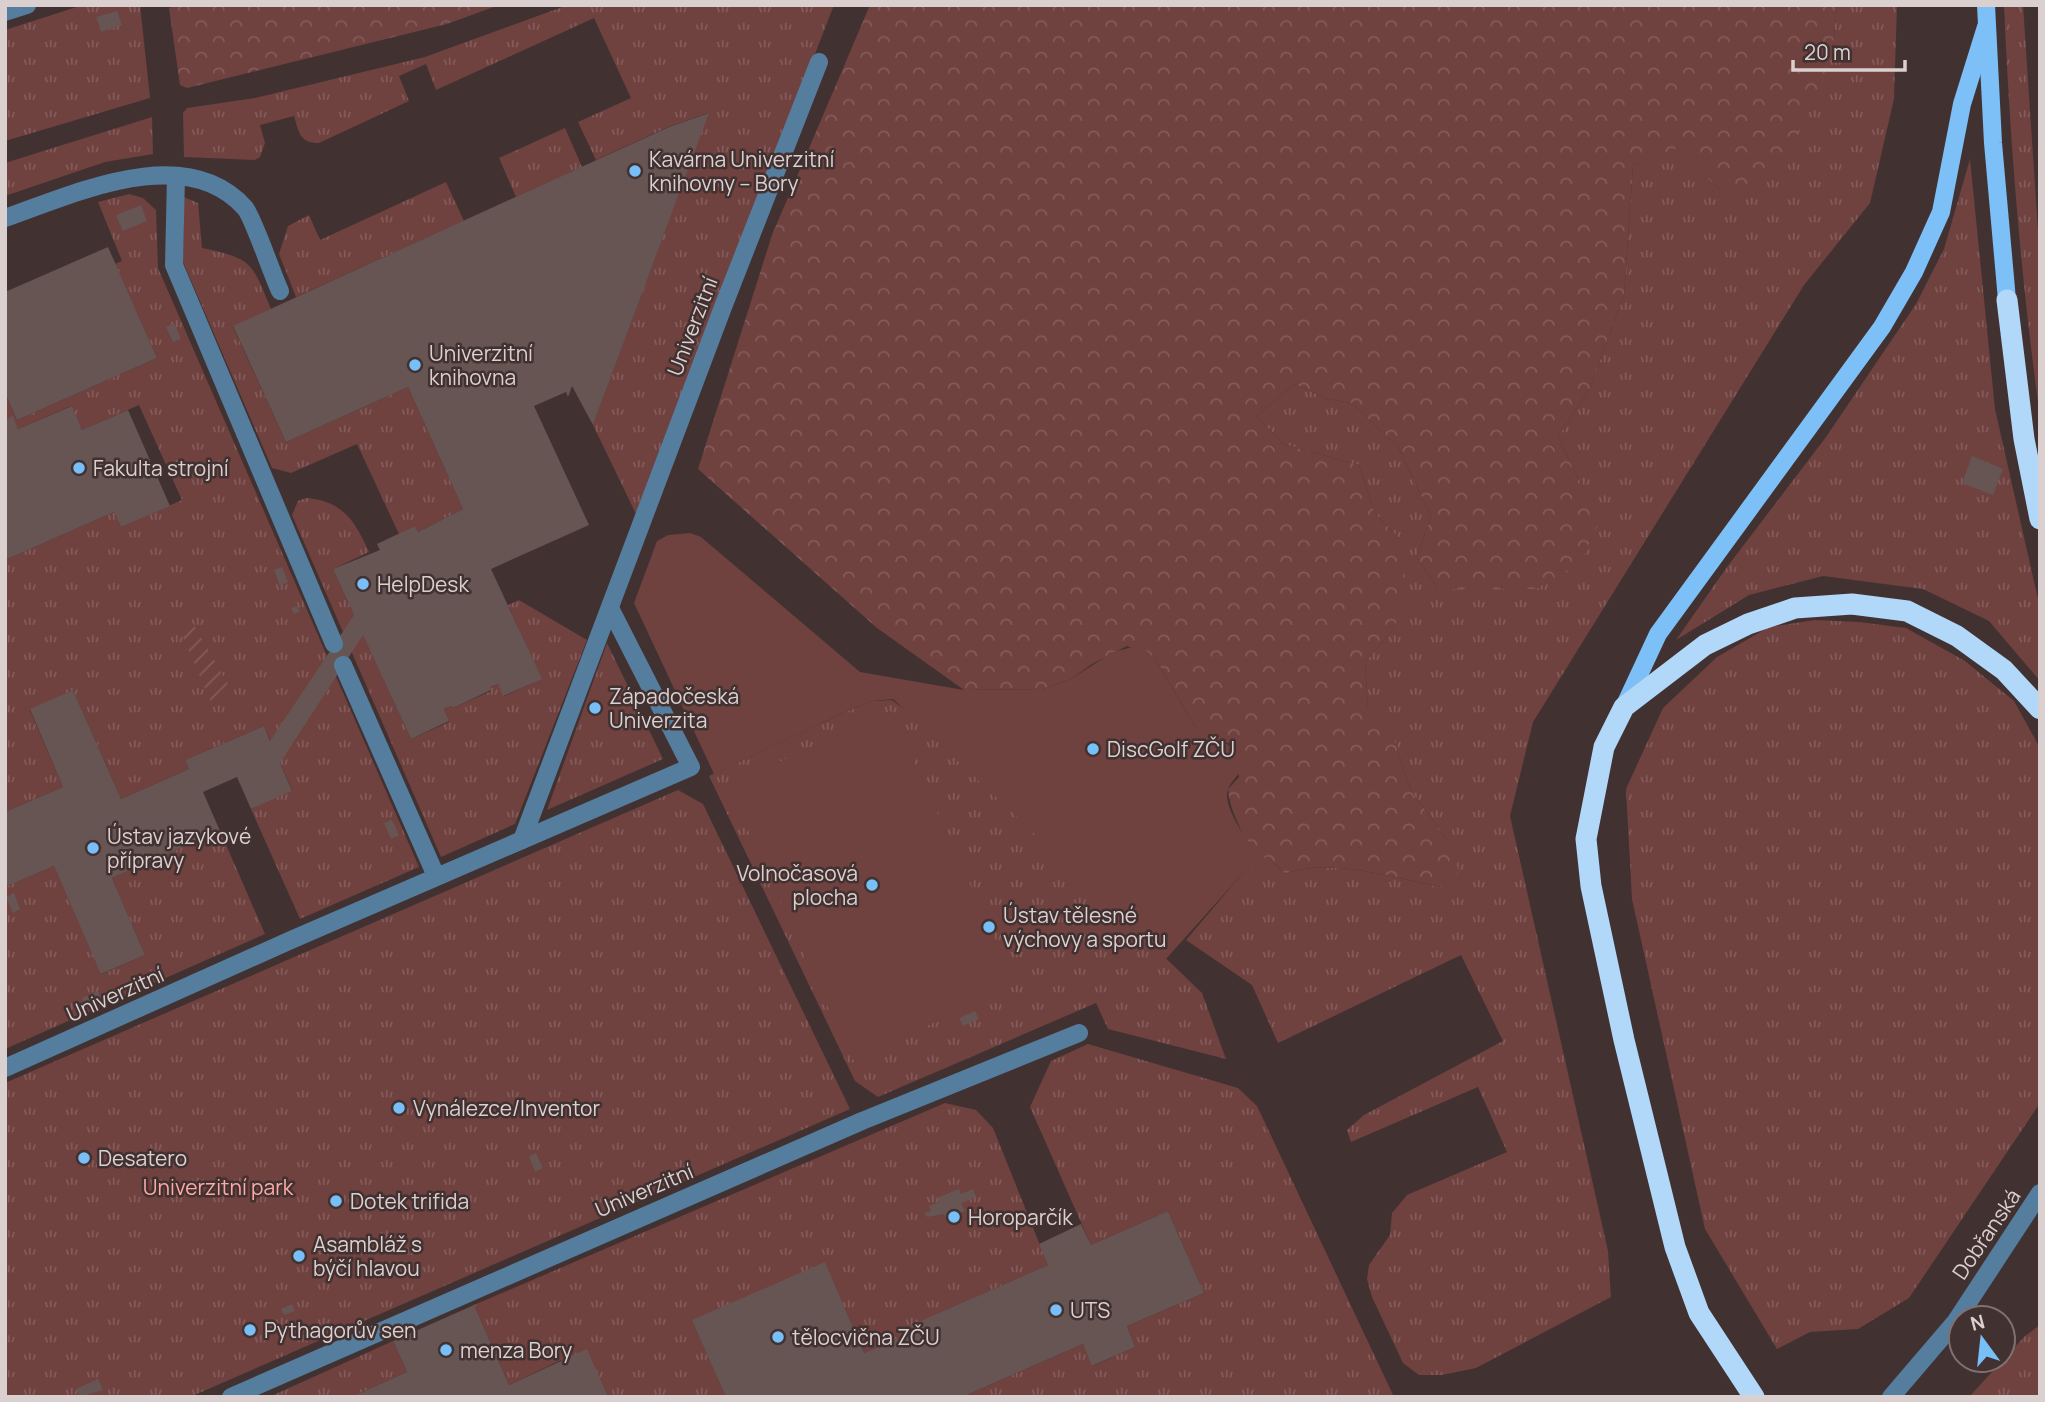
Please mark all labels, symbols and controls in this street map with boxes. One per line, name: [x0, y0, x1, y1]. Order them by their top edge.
scale bar: [1793, 28, 1905, 72]
text: 20 m: [1804, 38, 1851, 66]
place label: Kavárna Univerzitní knihovny – Bory: [649, 145, 834, 197]
marker: Kavárna Univerzitní knihovny – Bory: [627, 163, 643, 179]
street label: Univerzitní: [660, 272, 724, 380]
place label: Univerzitní knihovna: [429, 339, 533, 391]
marker: Univerzitní knihovna: [407, 357, 423, 373]
place label: Fakulta strojní: [93, 454, 229, 482]
marker: Fakulta strojní: [71, 460, 87, 476]
place label: HelpDesk: [377, 570, 469, 598]
marker: HelpDesk: [355, 576, 371, 592]
place label: Západočeská Univerzita: [609, 682, 739, 734]
marker: Západočeská Univerzita: [587, 700, 603, 716]
place label: DiscGolf ZČU: [1107, 735, 1235, 763]
marker: DiscGolf ZČU: [1085, 741, 1101, 757]
place label: Ústav jazykové přípravy: [107, 822, 251, 874]
marker: Ústav jazykové přípravy: [85, 840, 101, 856]
place label: Volnočasová plocha: [736, 859, 858, 911]
marker: Volnočasová plocha: [864, 877, 880, 893]
place label: Ústav tělesné výchovy a sportu: [1003, 901, 1166, 953]
marker: Ústav tělesné výchovy a sportu: [981, 919, 997, 935]
street label: Univerzitní: [62, 960, 168, 1028]
place label: Vynálezce/Inventor: [413, 1094, 601, 1122]
marker: Vynálezce/Inventor: [391, 1100, 407, 1116]
place label: Desatero: [98, 1144, 187, 1172]
marker: Desatero: [76, 1150, 92, 1166]
street label: Univerzitní: [591, 1157, 697, 1223]
park label: Univerzitní park: [143, 1173, 294, 1201]
street label: Dobřanská: [1945, 1183, 2027, 1285]
place label: Dotek trifida: [350, 1187, 469, 1215]
marker: Dotek trifida: [328, 1193, 344, 1209]
place label: Horoparčík: [968, 1203, 1073, 1231]
marker: Horoparčík: [946, 1209, 962, 1225]
place label: Asambláž s býčí hlavou: [313, 1230, 422, 1282]
marker: Asambláž s býčí hlavou: [291, 1248, 307, 1264]
place label: UTS: [1070, 1296, 1110, 1324]
marker: UTS: [1048, 1302, 1064, 1318]
north arrow: [1947, 1304, 2017, 1374]
text: N: [1968, 1308, 1988, 1337]
place label: Pythagorův sen: [264, 1316, 416, 1344]
marker: Pythagorův sen: [242, 1322, 258, 1338]
place label: tělocvična ZČU: [792, 1323, 940, 1351]
marker: tělocvična ZČU: [770, 1329, 786, 1345]
place label: menza Bory: [460, 1336, 572, 1364]
marker: menza Bory: [438, 1342, 454, 1358]

